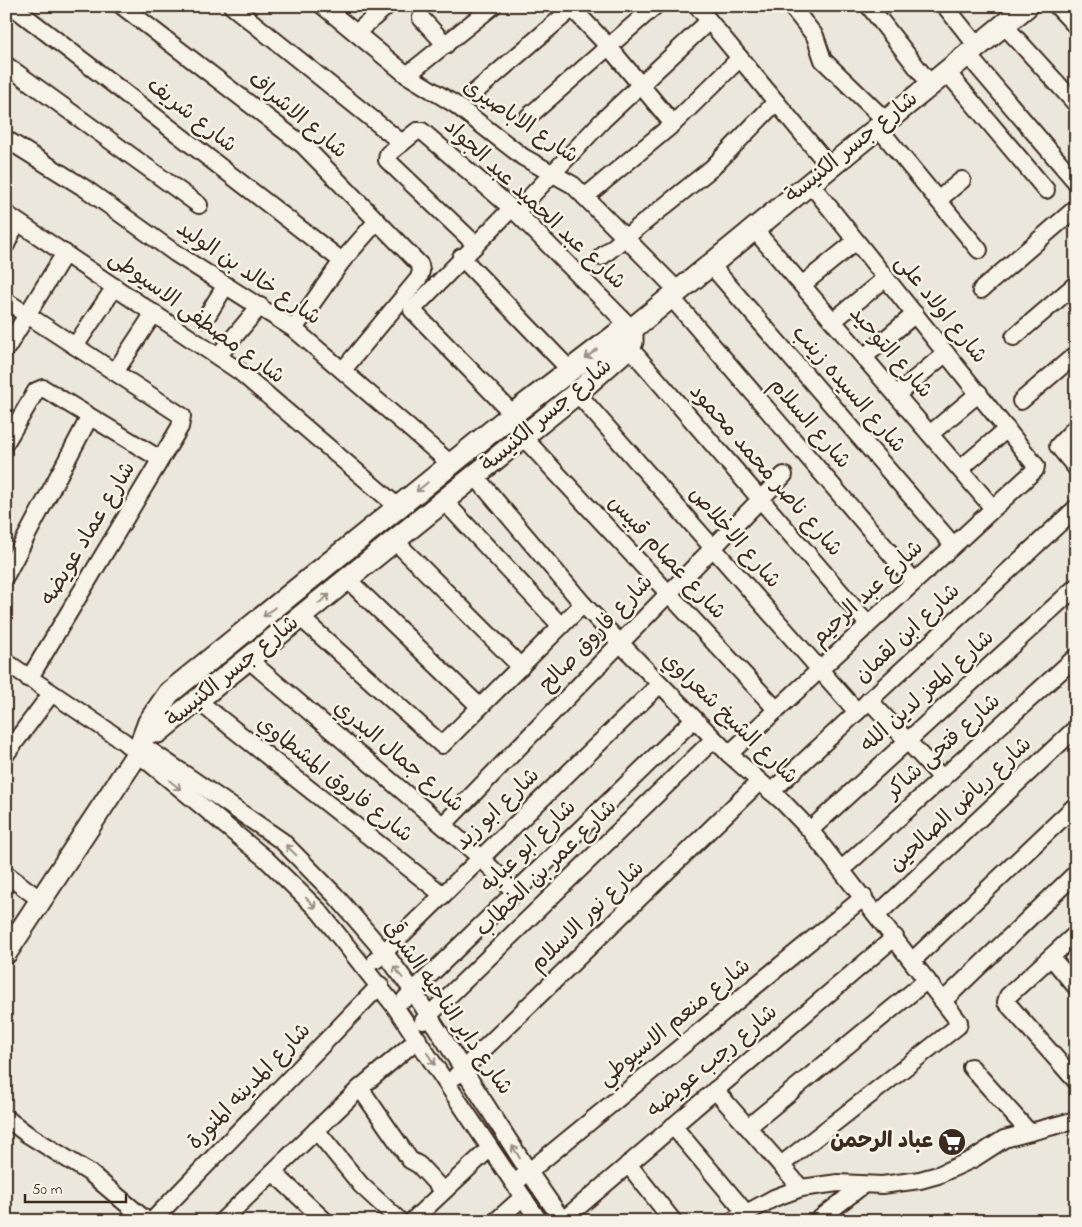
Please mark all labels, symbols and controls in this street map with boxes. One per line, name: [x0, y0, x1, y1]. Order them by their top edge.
street label: شارع الاشراف: [240, 65, 354, 167]
street label: شارع شريف: [139, 70, 243, 162]
street label: شارع الاباصيرى: [456, 71, 584, 173]
street label: شارع جسر الكنيسة: [778, 84, 926, 212]
street label: شارع عبد الحميد عبد الجواد: [436, 112, 632, 298]
street label: شارع خالد بن الوليد: [169, 214, 327, 334]
street label: شارع مصطفى الاسيوطى: [101, 243, 291, 393]
street label: شارع اولاد على: [886, 249, 994, 371]
street label: شارع التوحيد: [841, 300, 939, 406]
street label: شارع السيده زينب: [783, 319, 913, 461]
one-way arrow: [584, 349, 598, 359]
street label: شارع جسر الكنيسة: [474, 351, 620, 481]
street label: شارع السلام: [760, 371, 858, 477]
street label: شارع ناصر محمد محمود: [681, 377, 849, 565]
street label: شارع عماد عويضه: [33, 456, 145, 612]
street label: شارع الاخلاص: [680, 480, 788, 596]
one-way arrow: [416, 482, 429, 493]
street label: شارع عصام قبيس: [599, 488, 733, 628]
street label: شارع عبد الرحيم: [805, 533, 931, 655]
street label: شارع فاروق صالح: [532, 568, 662, 700]
street label: شارع ابن لقمان: [848, 576, 968, 692]
one-way arrow: [317, 593, 330, 604]
one-way arrow: [263, 606, 276, 617]
street label: شارع جسر الكنيسة: [159, 608, 307, 736]
street label: شارع المعز لدين الله: [854, 623, 1002, 761]
street label: شارع الشيخ شعراوي: [653, 645, 805, 793]
street label: شارع فتحى شاكر: [878, 687, 1008, 809]
street label: شارع جمال البدري: [326, 693, 470, 821]
street label: شارع فاروق المشطاوي: [249, 709, 419, 851]
street label: شارع رياض الصالحين: [882, 730, 1040, 880]
street label: شارع ابو زيد: [448, 761, 548, 859]
one-way arrow: [168, 779, 181, 790]
street label: شارع عمر بن الخطاب: [469, 793, 625, 945]
street label: شارع ابو عبايه: [474, 793, 584, 901]
one-way arrow: [285, 844, 297, 856]
street label: شارع نور الاسلام: [523, 854, 653, 980]
one-way arrow: [305, 897, 317, 909]
street label: شارع داير الناحيه الشرقى: [374, 914, 520, 1102]
street label: شارع منعم الاسيوطي: [592, 951, 759, 1096]
one-way arrow: [393, 966, 404, 979]
street label: شارع رجب عويضه: [641, 998, 785, 1126]
street label: شارع المدينه المنورة: [181, 1016, 319, 1158]
one-way arrow: [426, 1052, 436, 1066]
place label: عباد الرحمن: [830, 1126, 933, 1158]
supermarket icon: عباد الرحمن: [937, 1127, 967, 1157]
one-way arrow: [511, 1145, 521, 1159]
scale bar: [25, 1172, 126, 1204]
text: 50 m: [32, 1179, 63, 1201]

